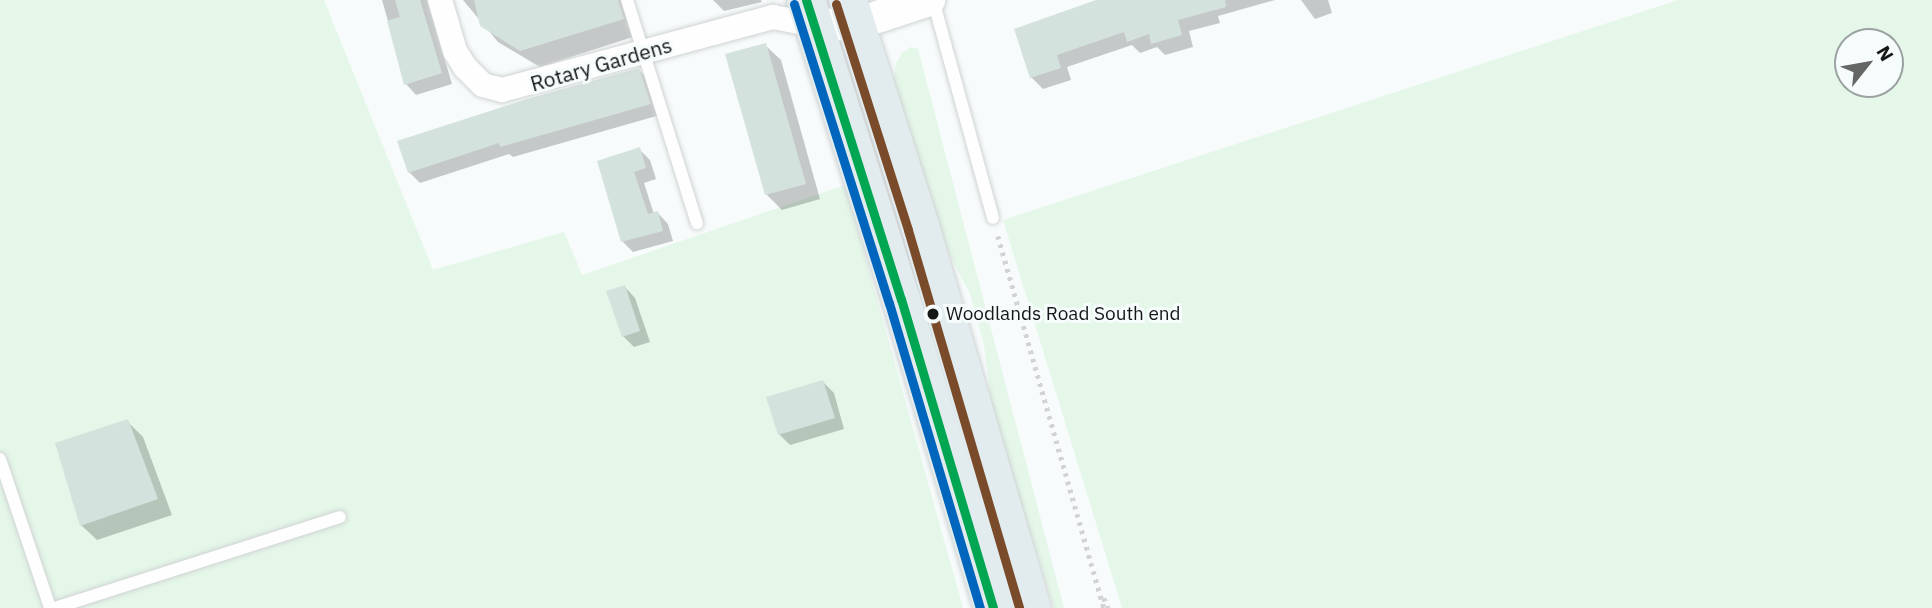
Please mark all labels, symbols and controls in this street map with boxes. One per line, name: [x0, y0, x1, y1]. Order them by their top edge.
north arrow: [1834, 28, 1904, 98]
street label: Rotary Gardens: [527, 32, 675, 96]
text: N: [1871, 41, 1899, 65]
place label: Woodlands Road South end: [946, 303, 1181, 325]
marker: Woodlands Road South end: [926, 307, 940, 321]

